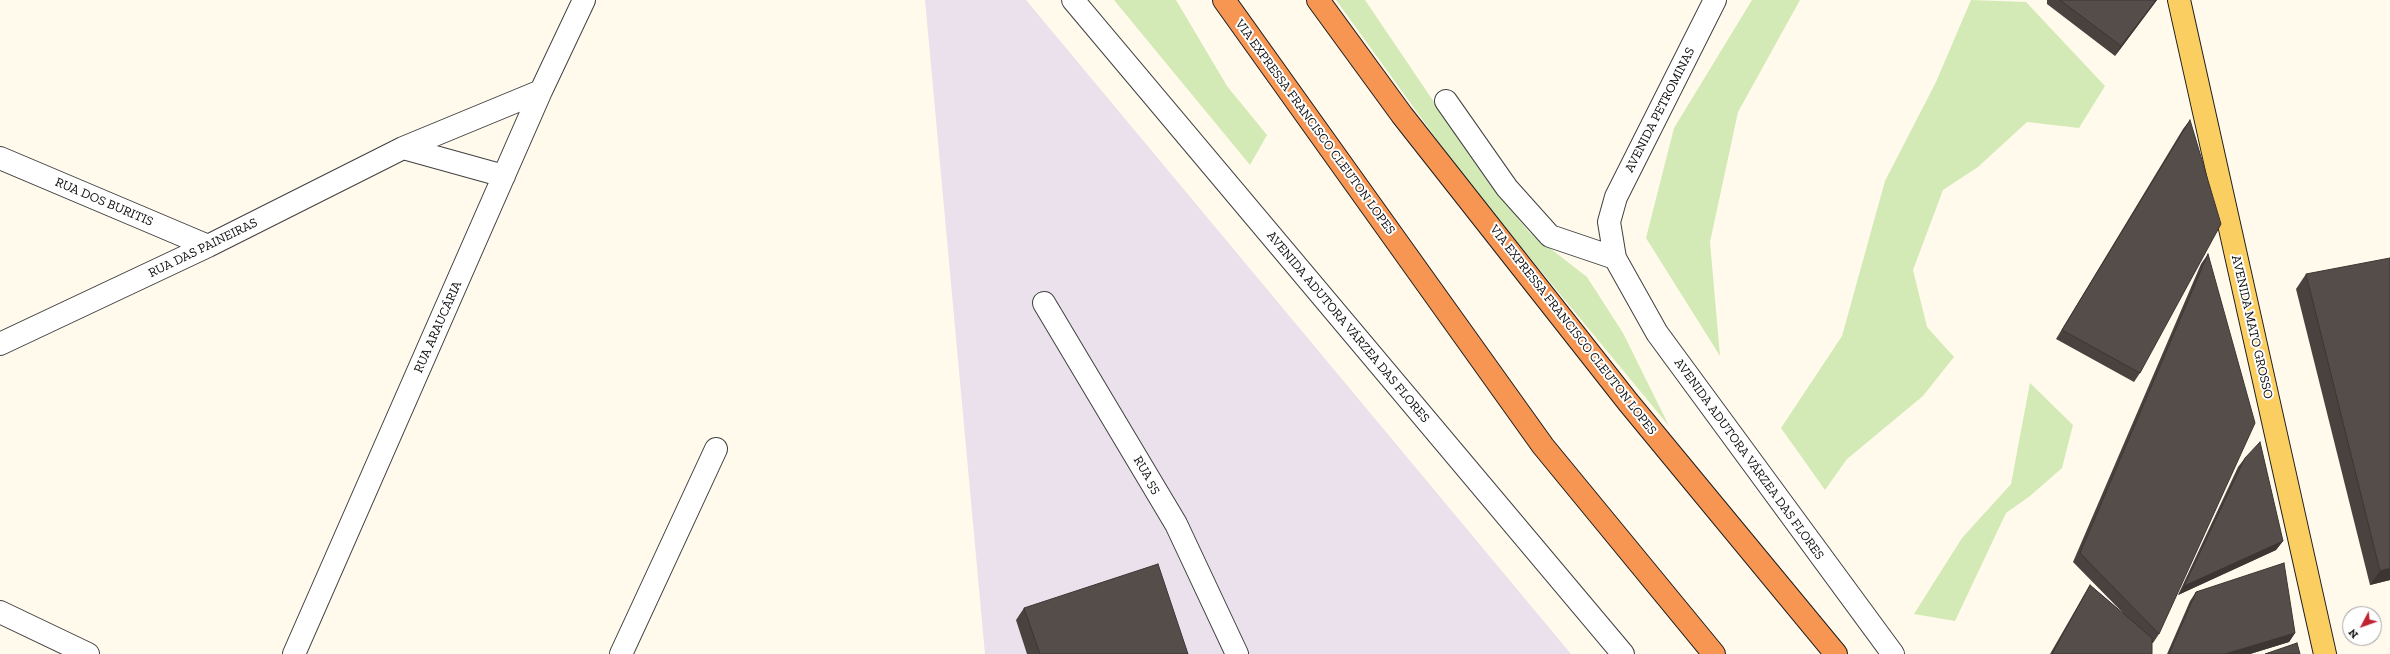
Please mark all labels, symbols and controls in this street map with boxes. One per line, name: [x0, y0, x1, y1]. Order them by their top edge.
street label: VIA EXPRESSA FRANCISCO CLEUTON LOPES: [1232, 16, 1398, 238]
street label: AVENIDA PETROMINAS: [1622, 45, 1698, 175]
street label: RUA DOS BURITIS: [53, 174, 155, 230]
street label: RUA DAS PAINEIRAS: [146, 215, 260, 281]
street label: VIA EXPRESSA FRANCISCO CLEUTON LOPES: [1486, 222, 1660, 438]
street label: AVENIDA ADUTORA VÁRZEA DAS FLORES: [1263, 228, 1433, 426]
street label: AVENIDA MATO GROSSO: [2228, 254, 2276, 400]
street label: RUA ARAUCÁRIA: [411, 279, 465, 375]
street label: AVENIDA ADUTORA VÁRZEA DAS FLORES: [1671, 355, 1827, 563]
street label: RUA 55: [1130, 453, 1164, 497]
north arrow: [2342, 606, 2382, 646]
text: N: [2346, 626, 2361, 641]

